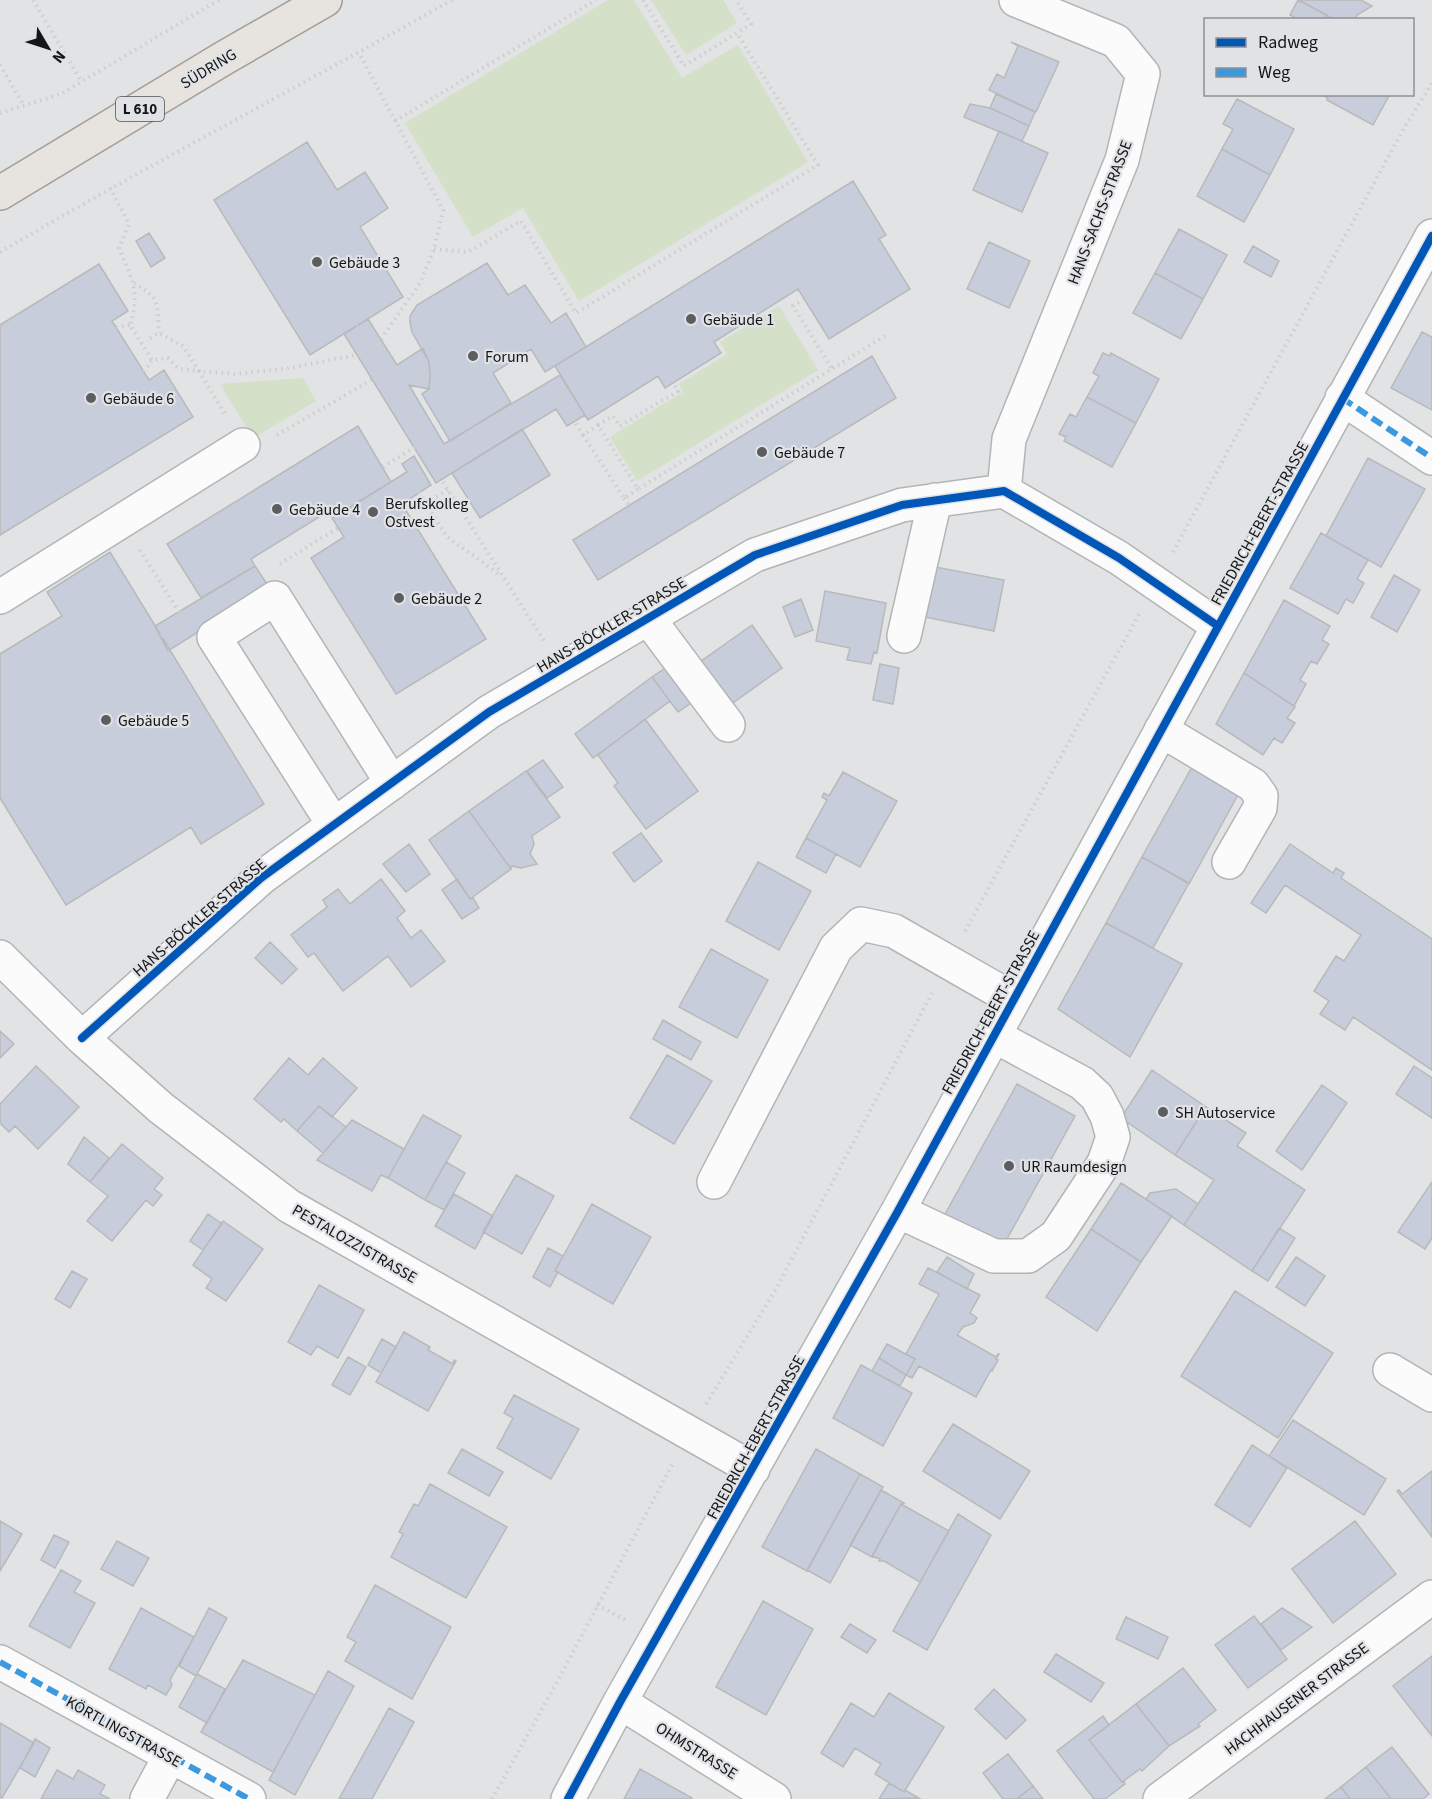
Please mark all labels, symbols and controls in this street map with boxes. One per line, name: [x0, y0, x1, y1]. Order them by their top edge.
north arrow: [18, 18, 78, 78]
legend: [1204, 18, 1414, 96]
text: Radweg: [1258, 30, 1318, 55]
street label: SÜDRING: [176, 43, 241, 94]
text: N: [47, 46, 71, 68]
text: Weg: [1258, 60, 1290, 85]
road number: L 610: [116, 97, 164, 121]
street label: HANS-SACHS-STRASSE: [1062, 137, 1138, 288]
place label: Gebäude 3: [329, 252, 400, 274]
marker: Gebäude 3: [310, 255, 324, 269]
place label: Gebäude 1: [703, 309, 774, 331]
marker: Gebäude 1: [684, 312, 698, 326]
place label: Forum: [485, 346, 529, 368]
marker: Forum: [466, 349, 480, 363]
place label: Gebäude 6: [103, 388, 174, 410]
marker: Gebäude 6: [84, 391, 98, 405]
street label: FRIEDRICH-EBERT-STRASSE: [1206, 437, 1314, 609]
place label: Gebäude 7: [774, 442, 845, 464]
marker: Gebäude 7: [755, 445, 769, 459]
place label: Berufskolleg Ostvest: [385, 493, 468, 533]
place label: Gebäude 4: [289, 499, 360, 521]
marker: Gebäude 4: [270, 502, 284, 516]
marker: Berufskolleg Ostvest: [366, 505, 380, 519]
street label: HANS-BÖCKLER-STRASSE: [533, 571, 690, 678]
place label: Gebäude 2: [411, 588, 482, 610]
marker: Gebäude 2: [392, 591, 406, 605]
place label: Gebäude 5: [118, 710, 189, 732]
marker: Gebäude 5: [99, 713, 113, 727]
street label: HANS-BÖCKLER-STRASSE: [128, 853, 271, 982]
street label: FRIEDRICH-EBERT-STRASSE: [937, 926, 1045, 1098]
place label: SH Autoservice: [1175, 1102, 1275, 1124]
marker: SH Autoservice: [1156, 1105, 1170, 1119]
place label: UR Raumdesign: [1021, 1156, 1127, 1178]
marker: UR Raumdesign: [1002, 1159, 1016, 1173]
street label: PESTALOZZISTRASSE: [288, 1199, 421, 1289]
street label: FRIEDRICH-EBERT-STRASSE: [702, 1351, 810, 1523]
street label: HACHHAUSENER STRASSE: [1220, 1637, 1373, 1760]
street label: KÖRTLINGSTRASSE: [62, 1691, 185, 1773]
street label: OHMSTRASSE: [651, 1717, 742, 1785]

